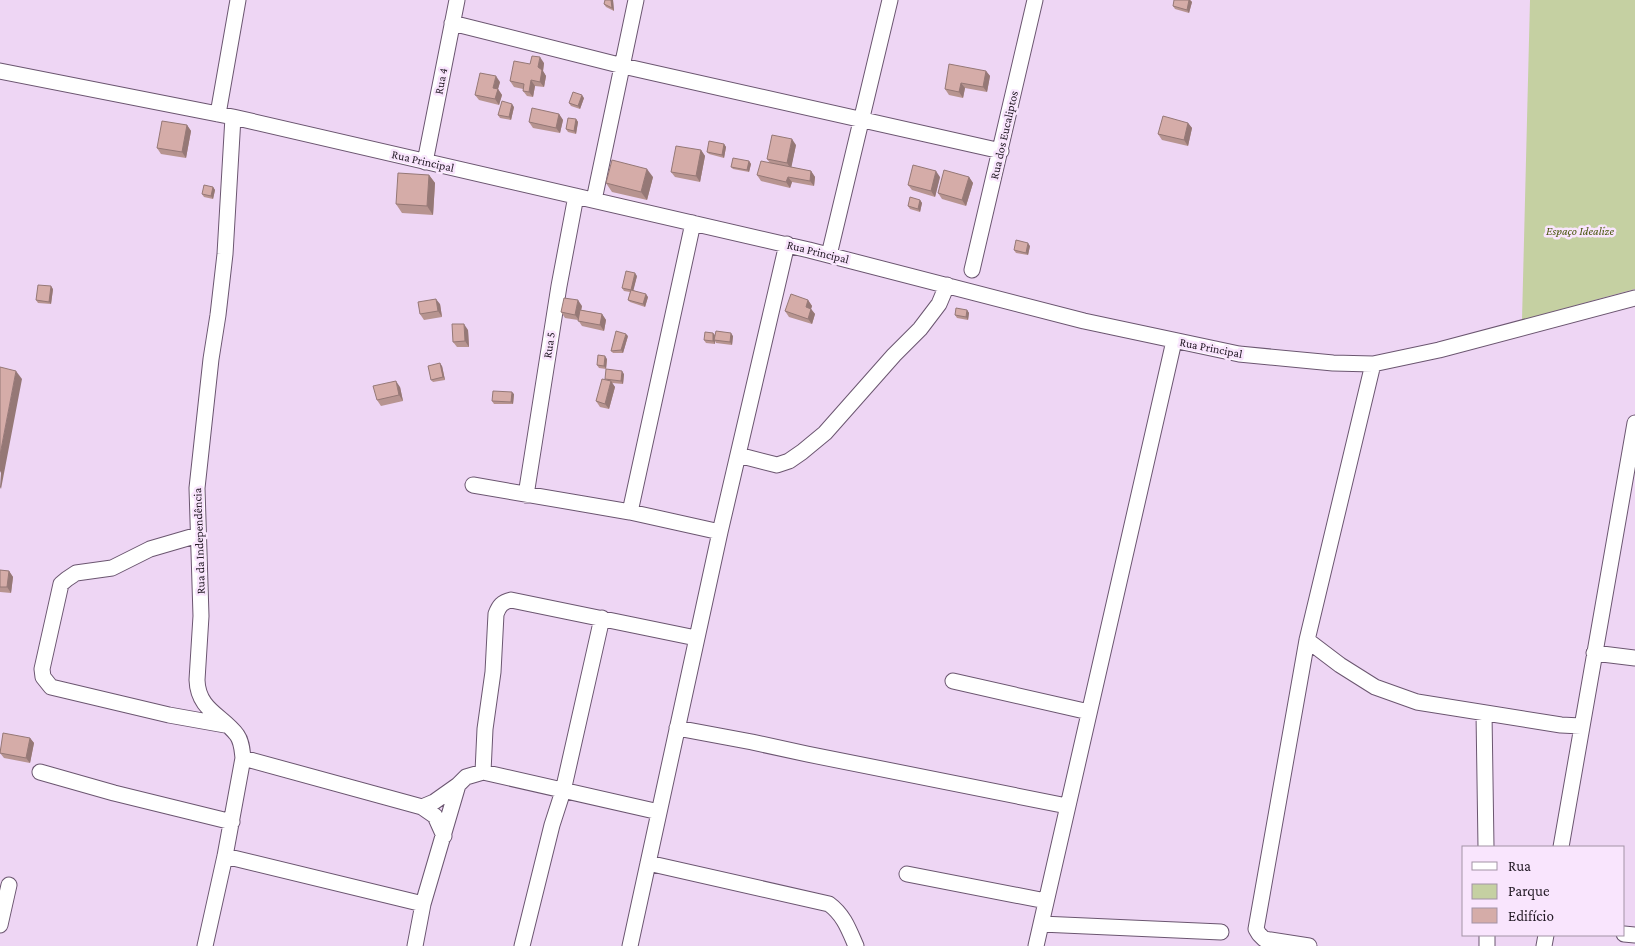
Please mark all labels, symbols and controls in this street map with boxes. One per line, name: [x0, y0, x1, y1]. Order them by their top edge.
street label: Rua 4: [432, 67, 450, 95]
street label: Rua dos Eucaliptos: [987, 89, 1021, 181]
street label: Rua Principal: [390, 147, 456, 175]
park label: Espaço Idealize: [1546, 224, 1614, 238]
street label: Rua Principal: [785, 238, 851, 266]
street label: Rua 5: [540, 331, 558, 359]
street label: Rua Principal: [1178, 335, 1244, 361]
street label: Rua da Independência: [190, 487, 208, 594]
legend: [1462, 846, 1625, 936]
text: Rua: [1508, 858, 1531, 874]
text: Parque: [1508, 883, 1550, 900]
text: Edifício: [1508, 908, 1554, 924]

